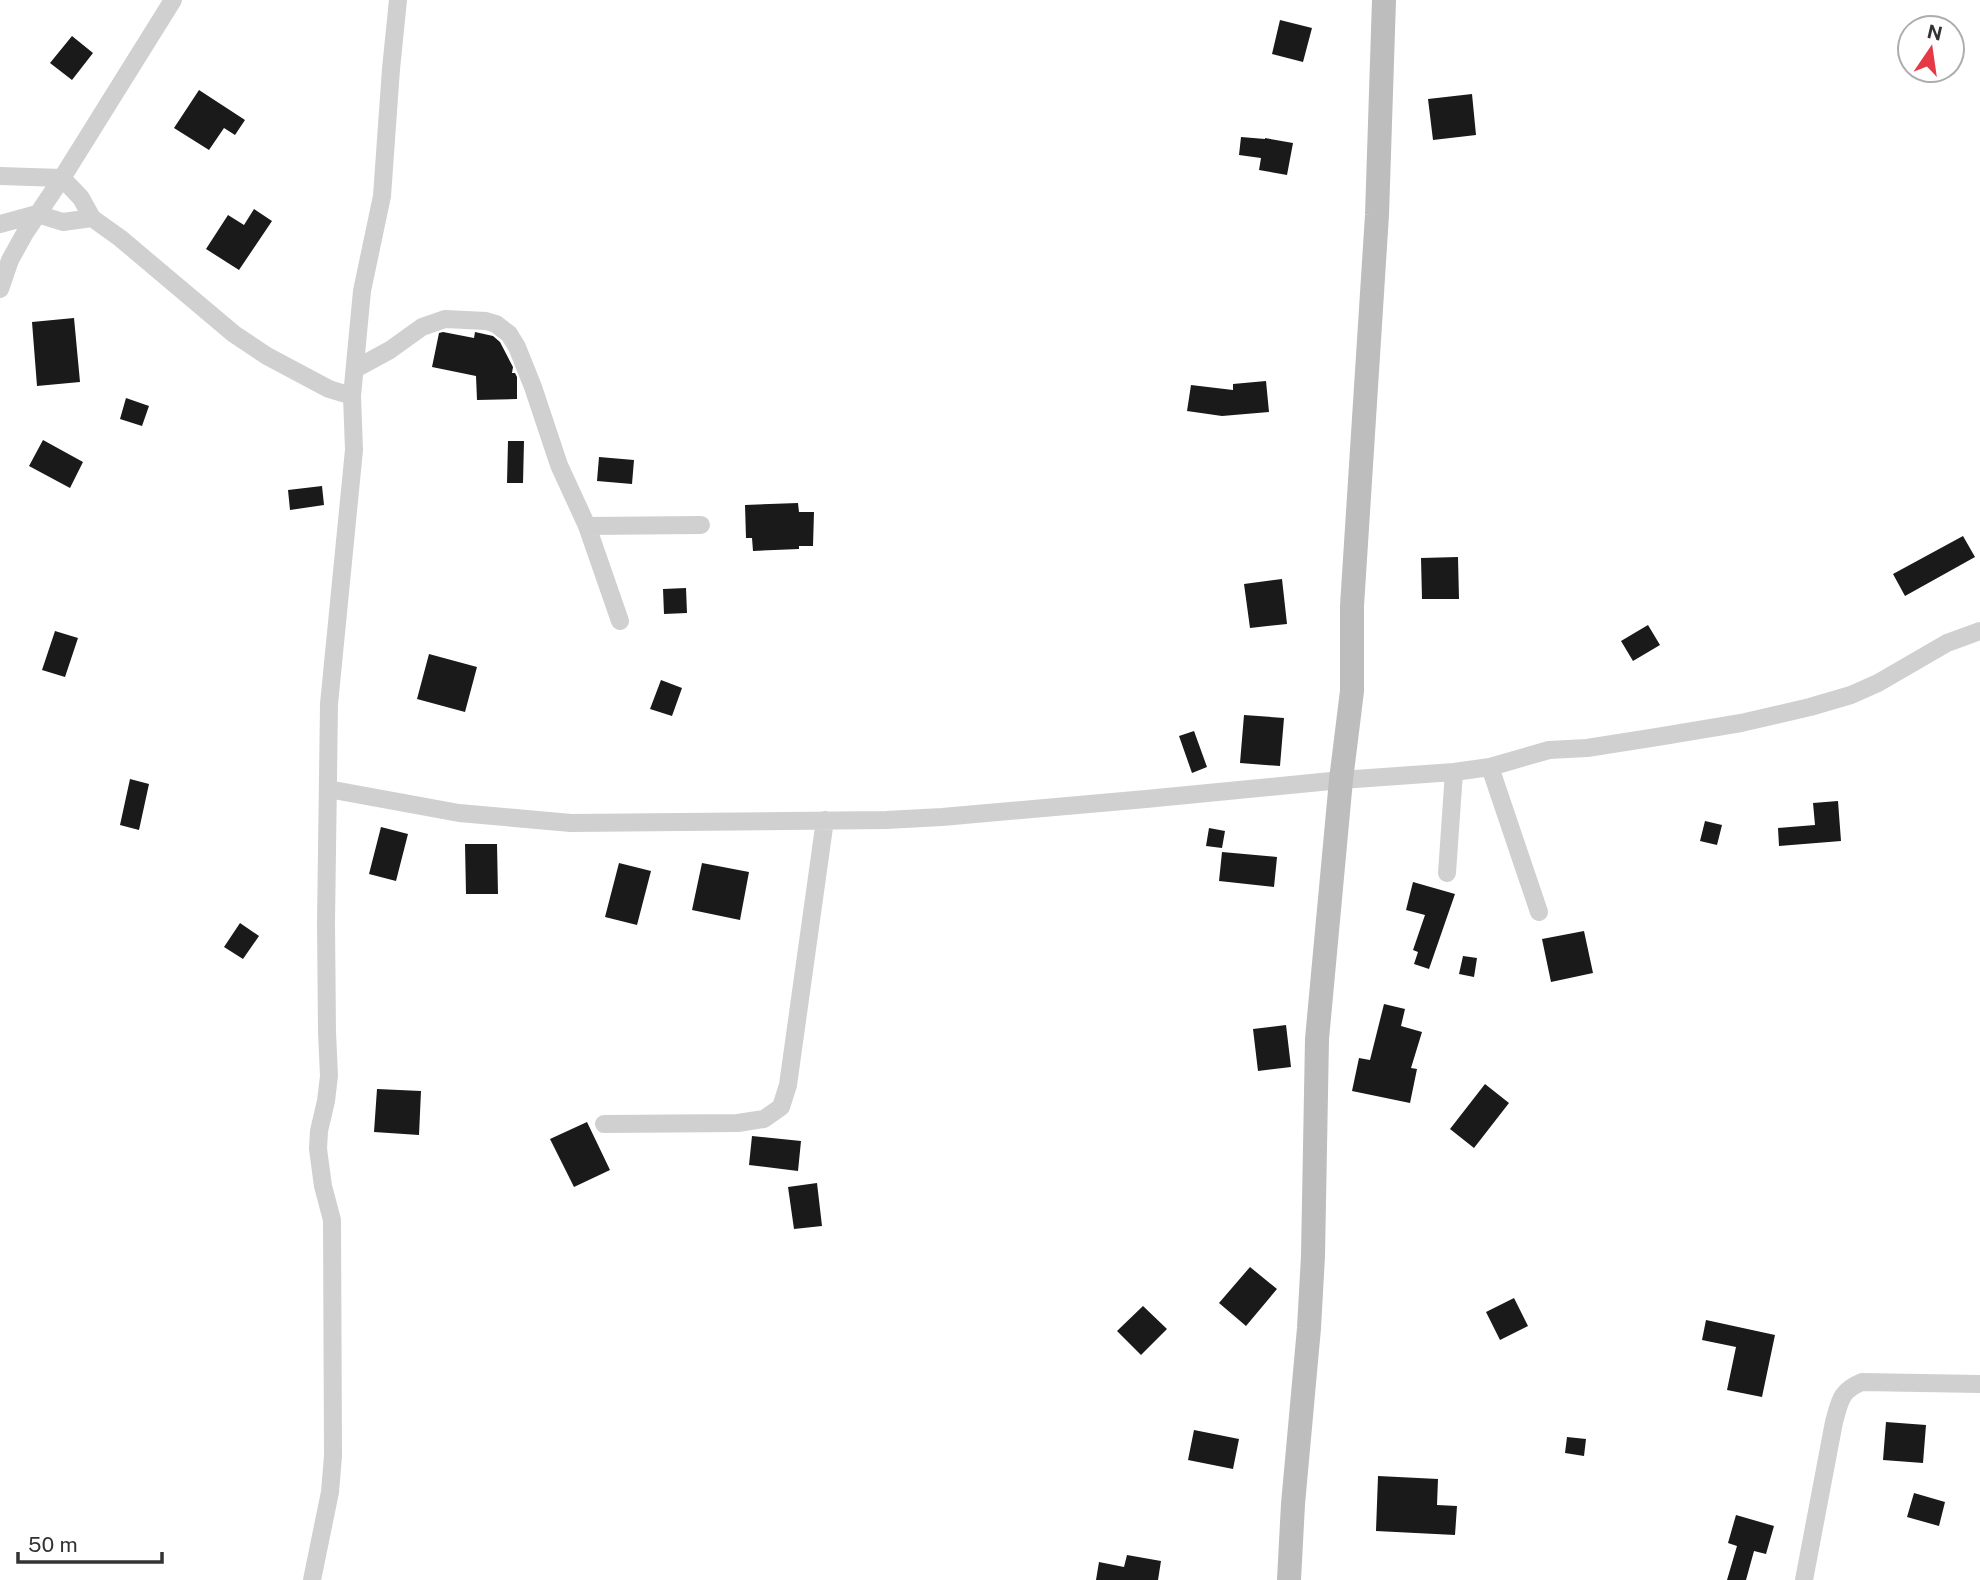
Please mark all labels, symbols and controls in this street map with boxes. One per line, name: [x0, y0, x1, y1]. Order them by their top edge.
north arrow: [1896, 14, 1966, 84]
text: N: [1925, 20, 1945, 45]
scale bar: [18, 1520, 161, 1564]
text: 50 m: [28, 1532, 78, 1557]

